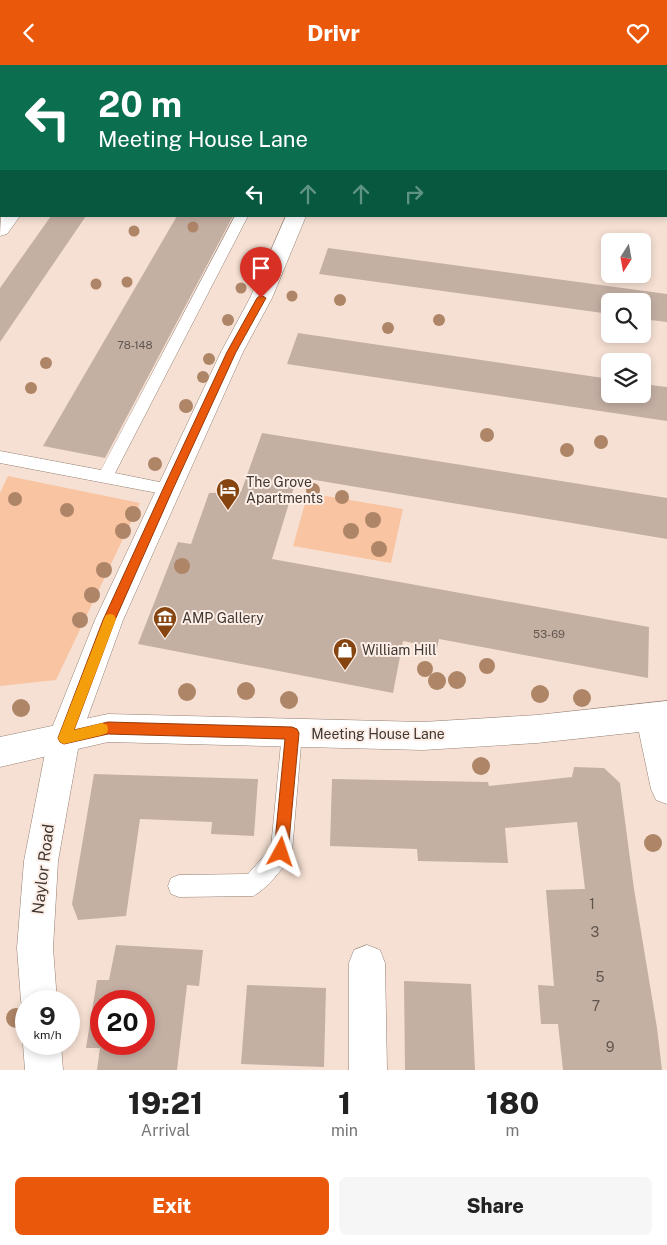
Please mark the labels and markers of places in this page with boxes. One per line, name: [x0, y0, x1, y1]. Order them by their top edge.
pin: [240, 247, 282, 298]
place label: The Grove Apartments: [246, 474, 323, 506]
hotel icon: The Grove Apartments: [215, 477, 241, 511]
museum icon: AMP Gallery: [152, 605, 178, 639]
place label: AMP Gallery: [182, 610, 264, 626]
shop icon: William Hill: [332, 637, 358, 671]
place label: William Hill: [362, 642, 436, 658]

